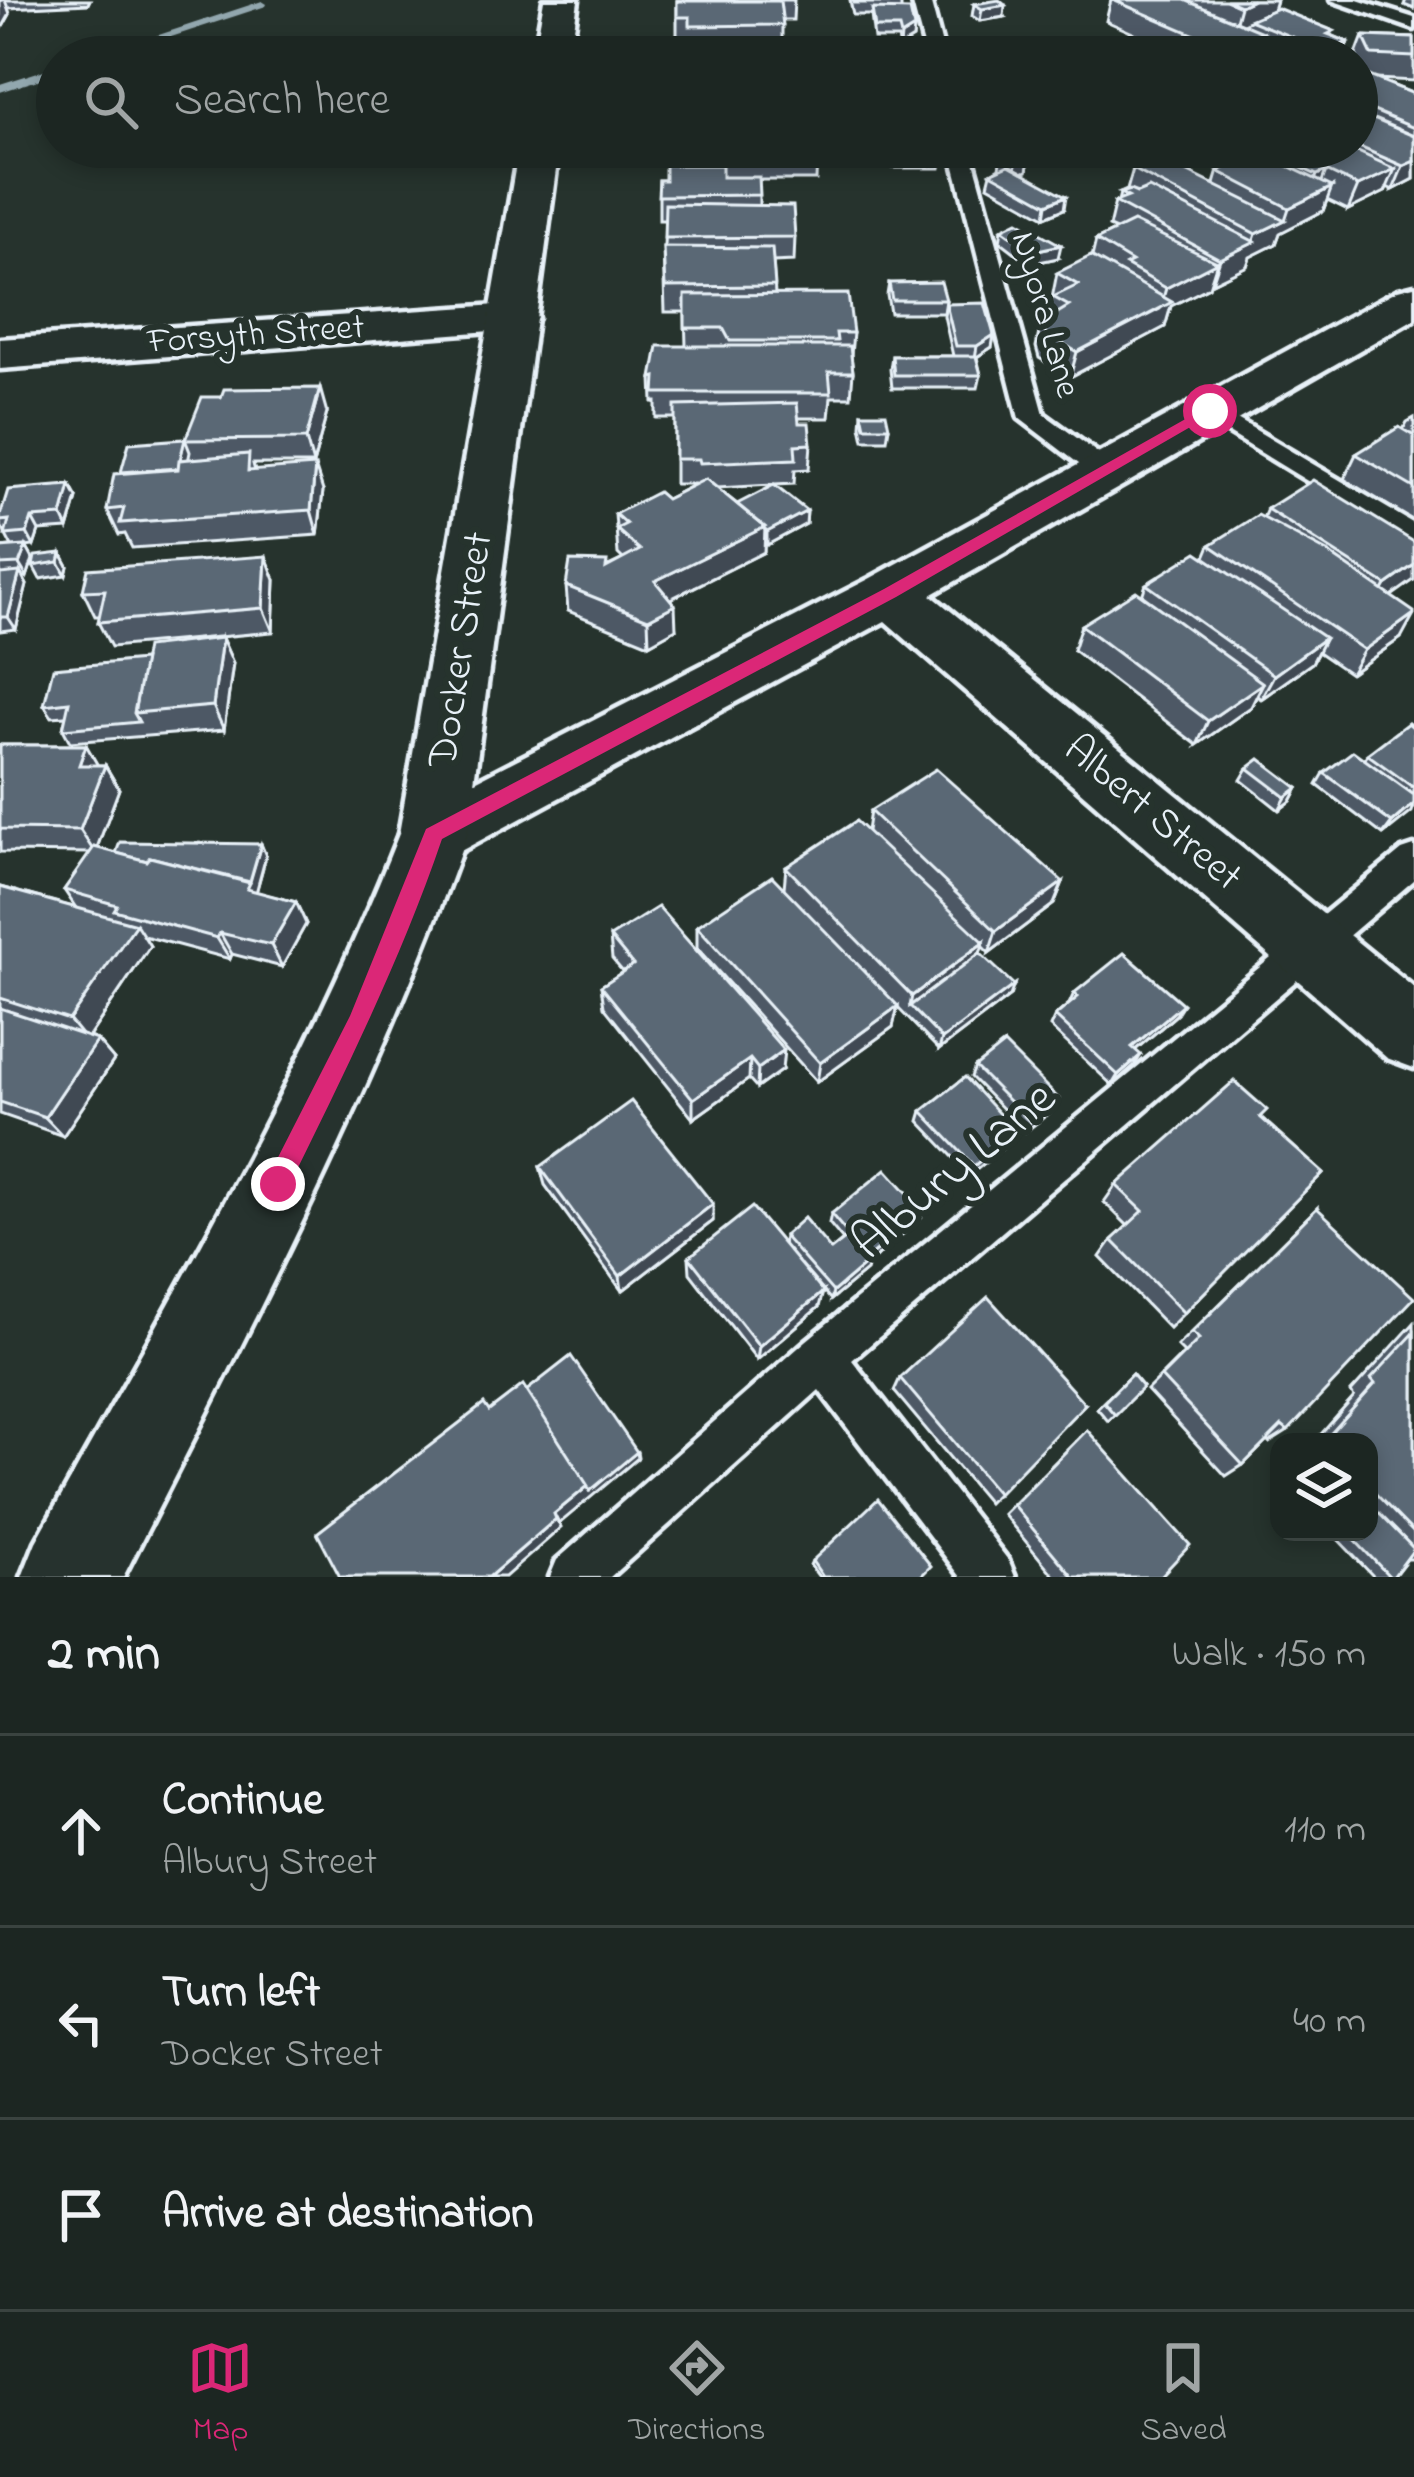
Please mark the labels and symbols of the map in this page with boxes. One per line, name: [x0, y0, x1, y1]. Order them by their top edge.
street label: Nyora Lane: [995, 226, 1093, 405]
street label: Forsyth Street: [145, 302, 366, 370]
route start: [1183, 384, 1237, 438]
street label: Docker Street: [413, 528, 511, 773]
street label: Albert Street: [1049, 721, 1255, 907]
street label: Albury Lane: [836, 1064, 1074, 1280]
route end: [251, 1157, 305, 1211]

